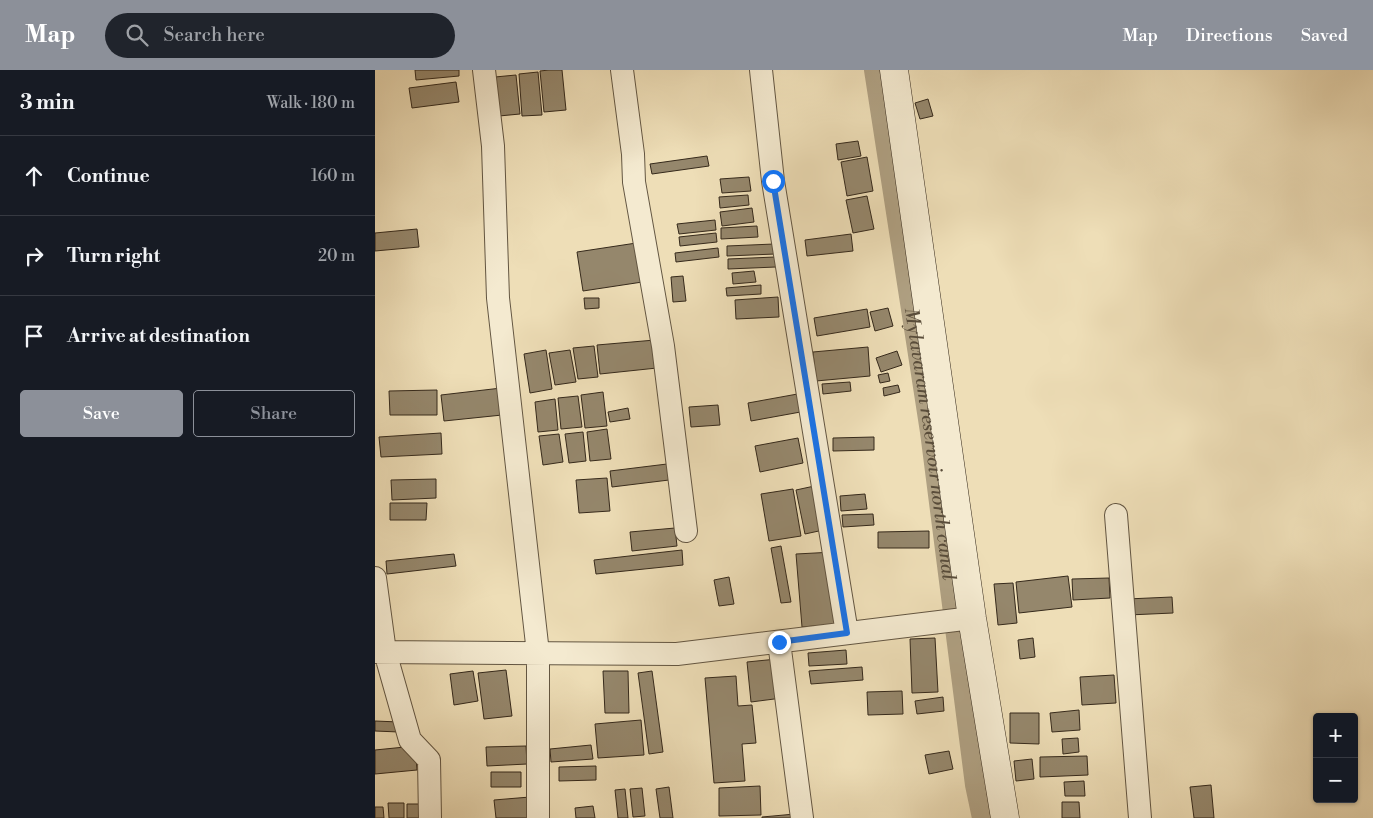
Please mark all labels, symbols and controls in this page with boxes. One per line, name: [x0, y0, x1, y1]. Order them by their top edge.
search box: [105, 13, 455, 58]
text: Map: [25, 20, 75, 50]
icon: search: [123, 21, 151, 49]
text: Search here: [163, 23, 265, 47]
text: Map: [1122, 24, 1158, 47]
text: Directions: [1186, 24, 1273, 47]
text: Saved: [1301, 24, 1348, 47]
text: 3 min: [20, 90, 75, 116]
text: Walk · 180 m: [267, 93, 355, 113]
icon: ahead: [20, 162, 48, 190]
text: Continue: [67, 164, 150, 188]
text: 160 m: [311, 166, 355, 186]
route start: [762, 170, 785, 193]
icon: right: [20, 242, 48, 270]
text: Turn right: [67, 244, 160, 268]
text: 20 m: [318, 246, 355, 266]
water label: Mylavaram reservoir north canal: [899, 306, 961, 582]
icon: arrive: [20, 322, 48, 350]
text: Arrive at destination: [67, 324, 250, 348]
button: Save: [20, 390, 183, 437]
button: Share: [193, 390, 355, 437]
route end: [768, 631, 791, 654]
map controls: [1313, 713, 1358, 803]
button: +: [1313, 713, 1358, 758]
button: −: [1313, 758, 1358, 803]

